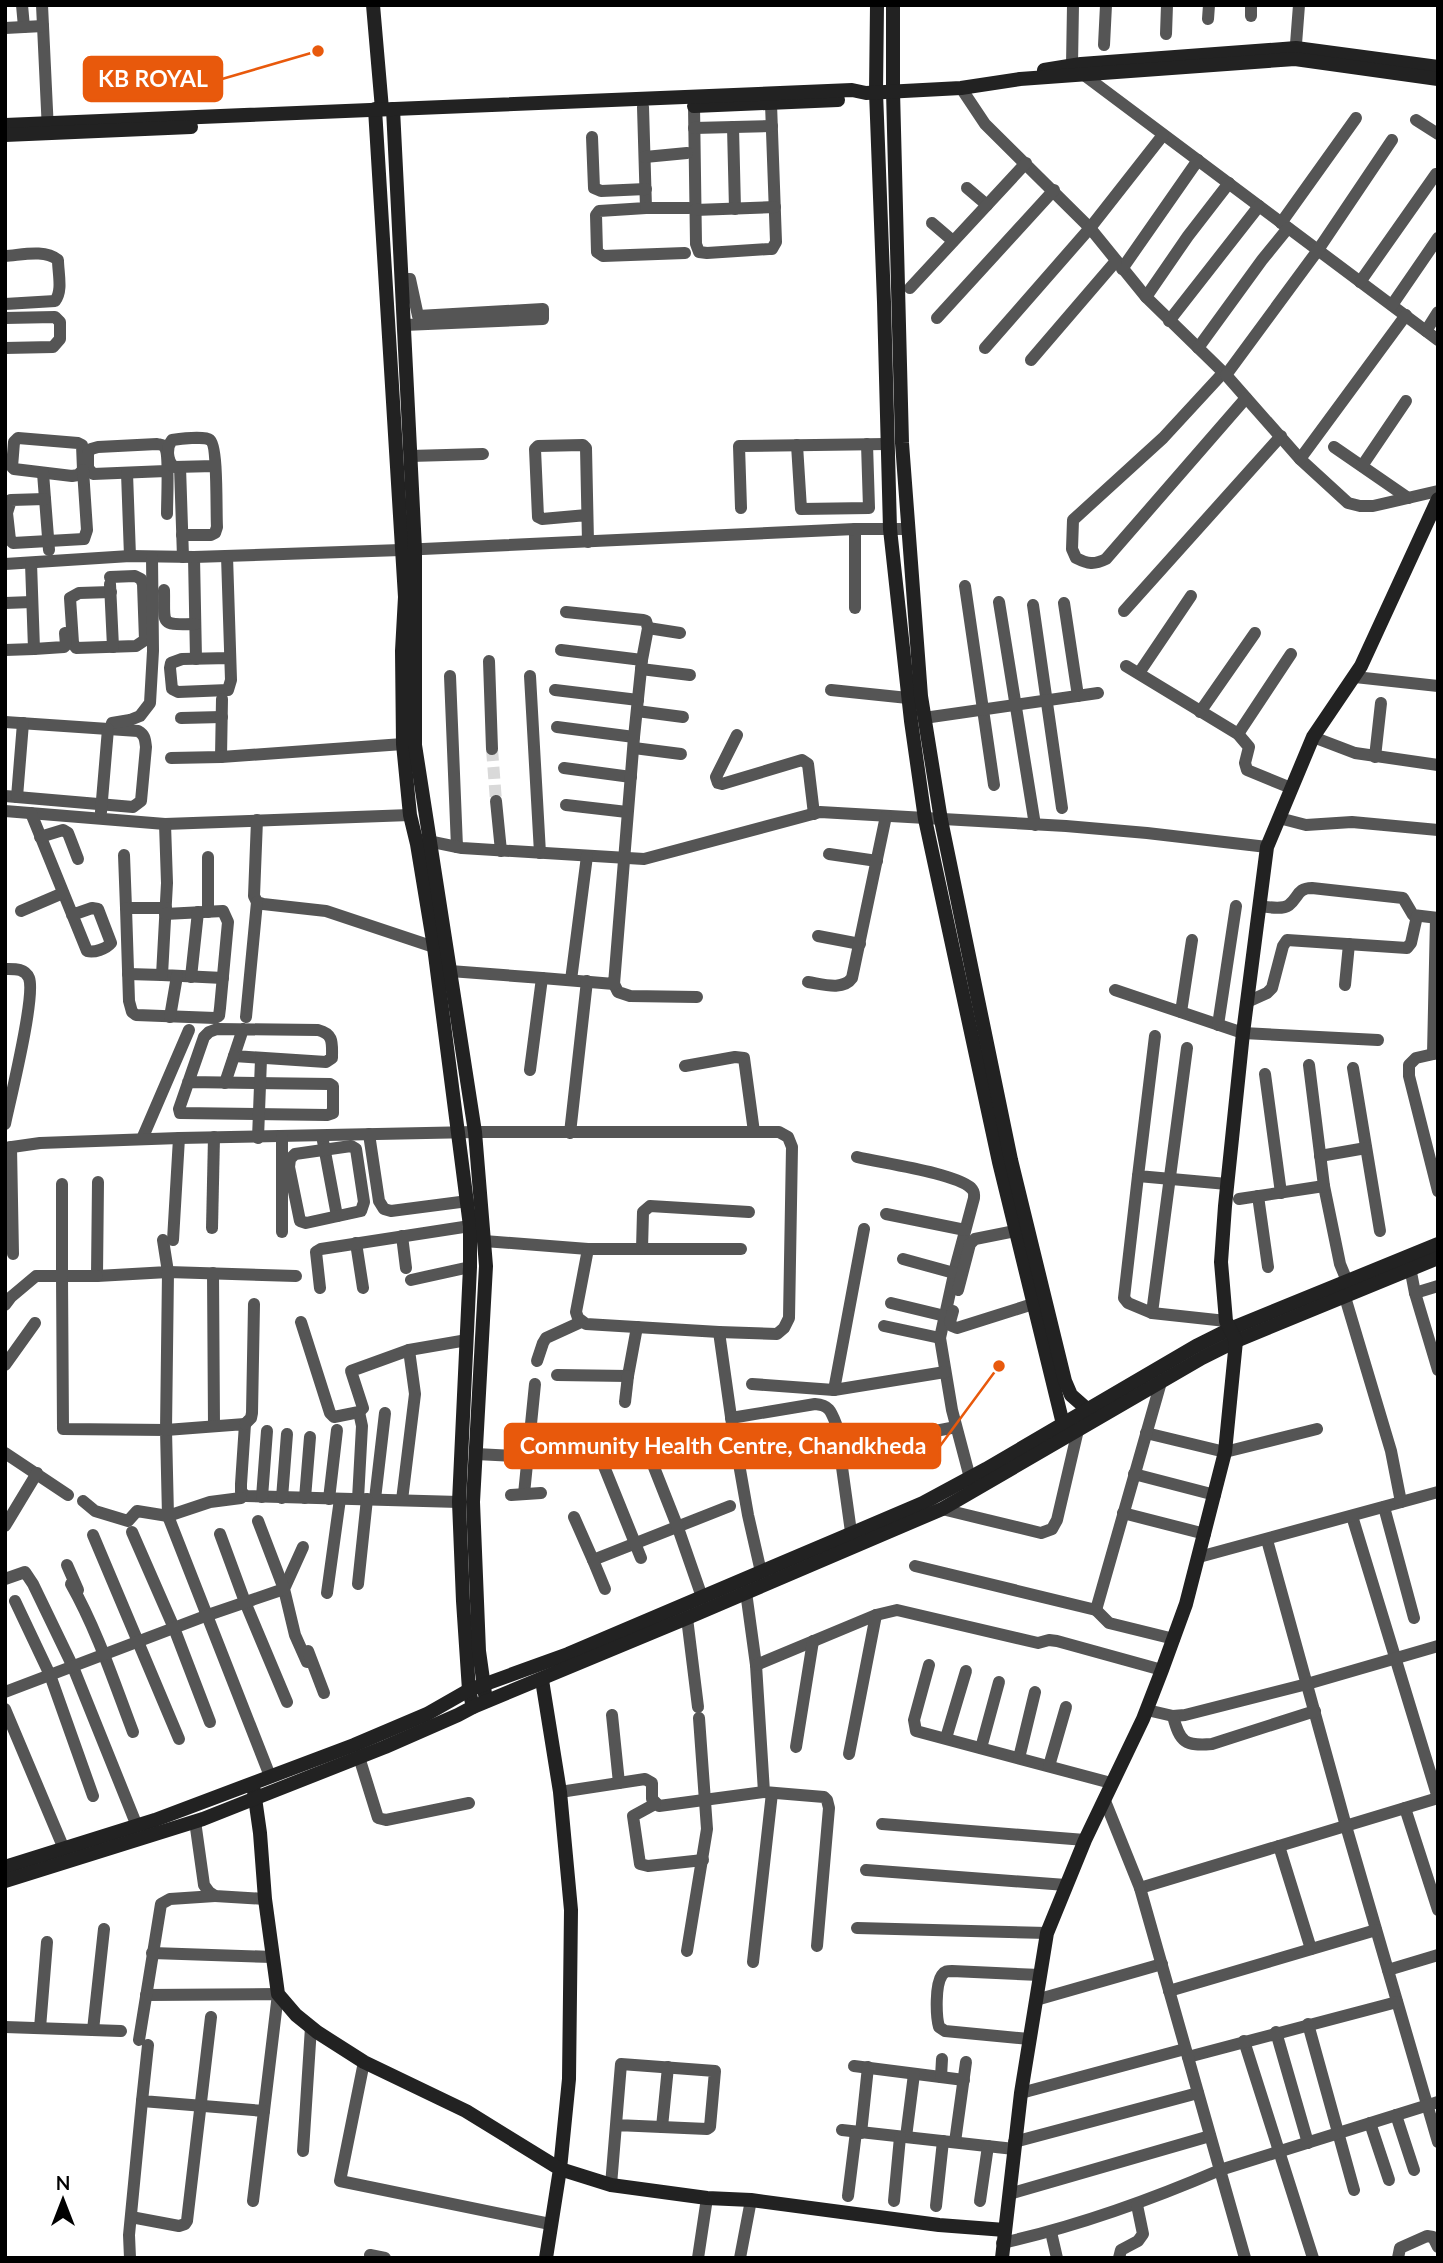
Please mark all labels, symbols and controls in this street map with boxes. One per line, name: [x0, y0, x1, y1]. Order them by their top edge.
callout: KB ROYAL: [84, 57, 222, 101]
text: KB ROYAL: [98, 64, 208, 92]
callout: Community Health Centre, Chandkheda: [505, 1424, 940, 1468]
text: Community Health Centre, Chandkheda: [520, 1431, 926, 1459]
north arrow: [28, 2165, 98, 2235]
text: N: [56, 2171, 70, 2194]

